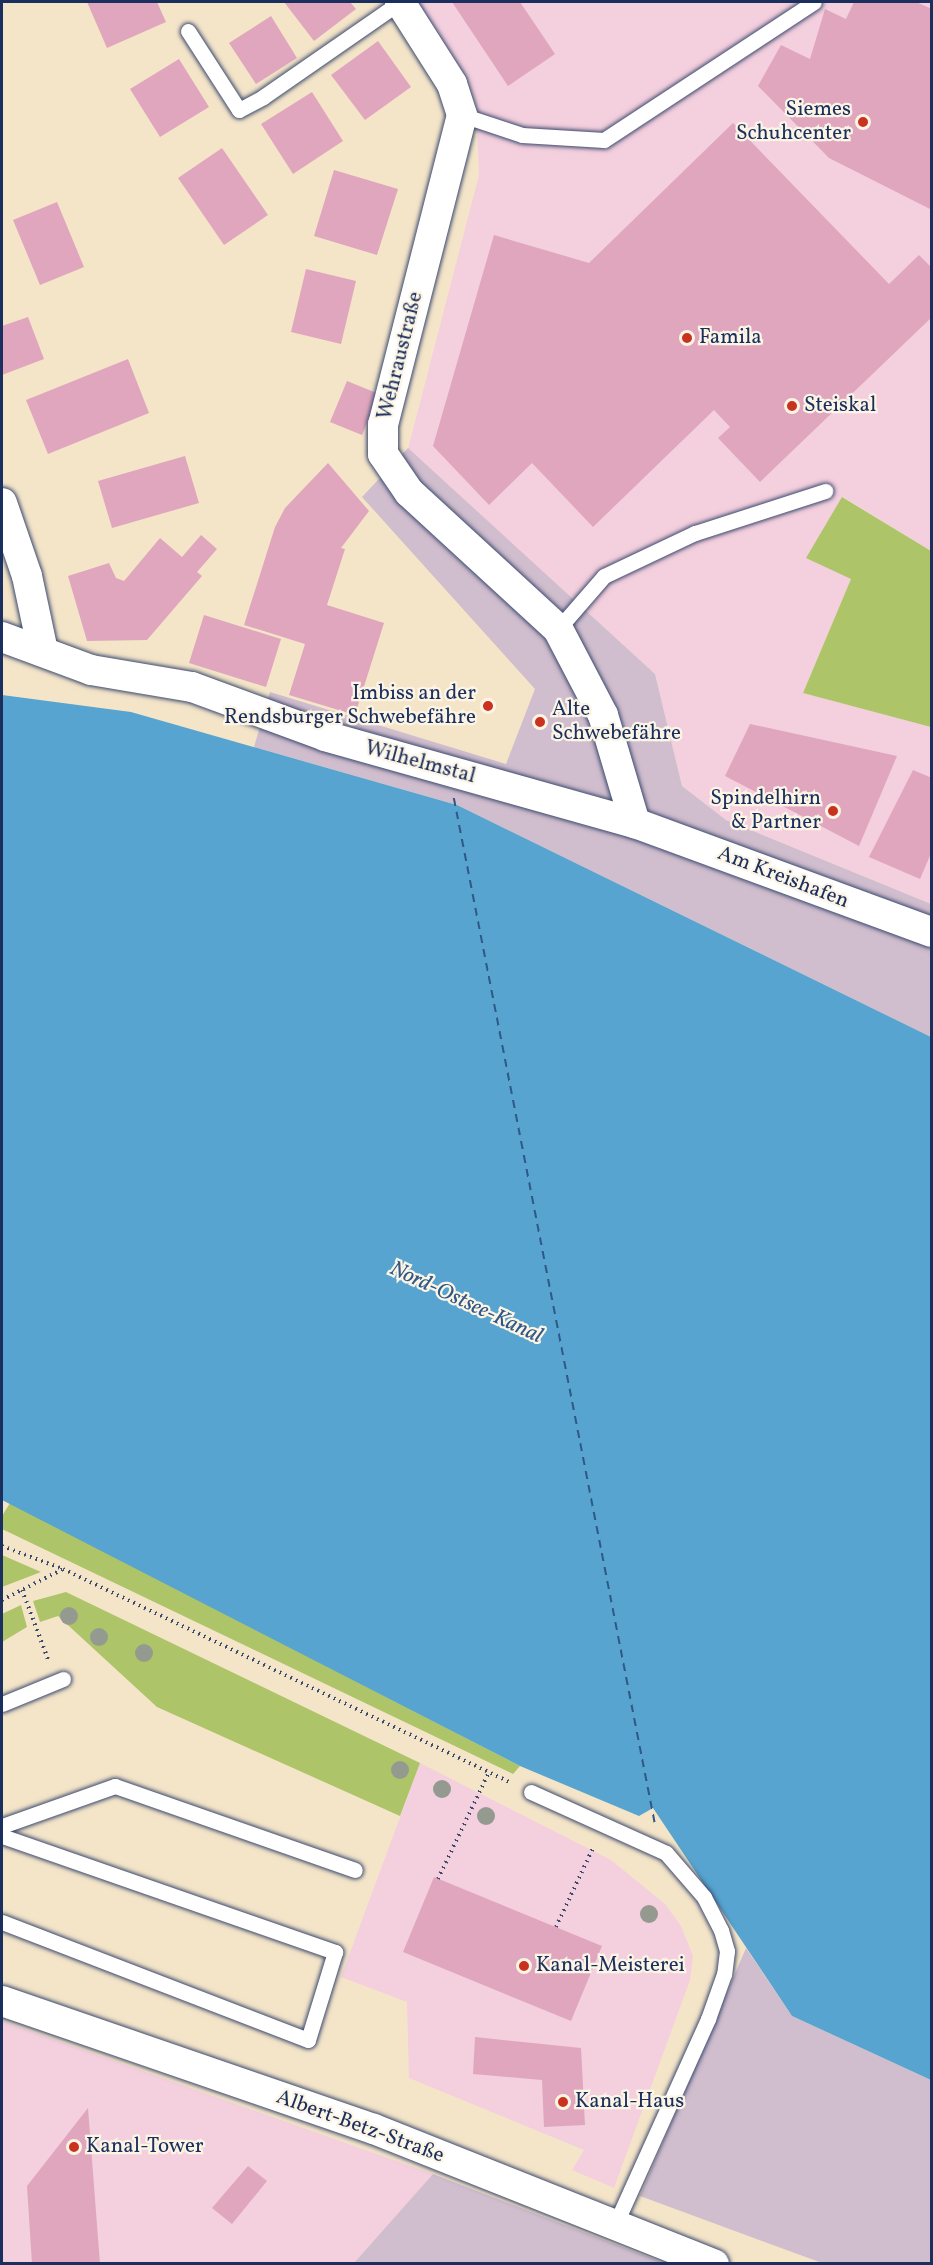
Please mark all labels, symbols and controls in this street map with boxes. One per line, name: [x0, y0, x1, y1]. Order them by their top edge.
place label: Siemes Schuhcenter: [736, 97, 851, 147]
marker: Siemes Schuhcenter: [856, 115, 870, 129]
street label: Wehraustraße: [373, 289, 429, 423]
place label: Famila: [699, 325, 762, 351]
marker: Famila: [680, 331, 694, 345]
place label: Steiskal: [804, 393, 876, 419]
marker: Steiskal: [785, 399, 799, 413]
place label: Imbiss an der Rendsburger Schwebefähre: [224, 681, 476, 731]
place label: Alte Schwebefähre: [552, 697, 681, 747]
marker: Imbiss an der Rendsburger Schwebefähre: [481, 699, 495, 713]
marker: Alte Schwebefähre: [533, 715, 547, 729]
street label: Wilhelmstal: [362, 736, 478, 790]
place label: Spindelhirn & Partner: [710, 786, 821, 836]
marker: Spindelhirn & Partner: [826, 804, 840, 818]
street label: Am Kreishafen: [714, 841, 852, 915]
water label: Nord-Ostsee-Kanal: [385, 1256, 547, 1350]
place label: Kanal-Meisterei: [536, 1953, 685, 1979]
marker: Kanal-Meisterei: [517, 1959, 531, 1973]
street label: Albert-Betz-Straße: [273, 2085, 447, 2169]
place label: Kanal-Haus: [575, 2089, 684, 2115]
marker: Kanal-Haus: [556, 2095, 570, 2109]
place label: Kanal-Tower: [86, 2134, 204, 2160]
marker: Kanal-Tower: [67, 2140, 81, 2154]

